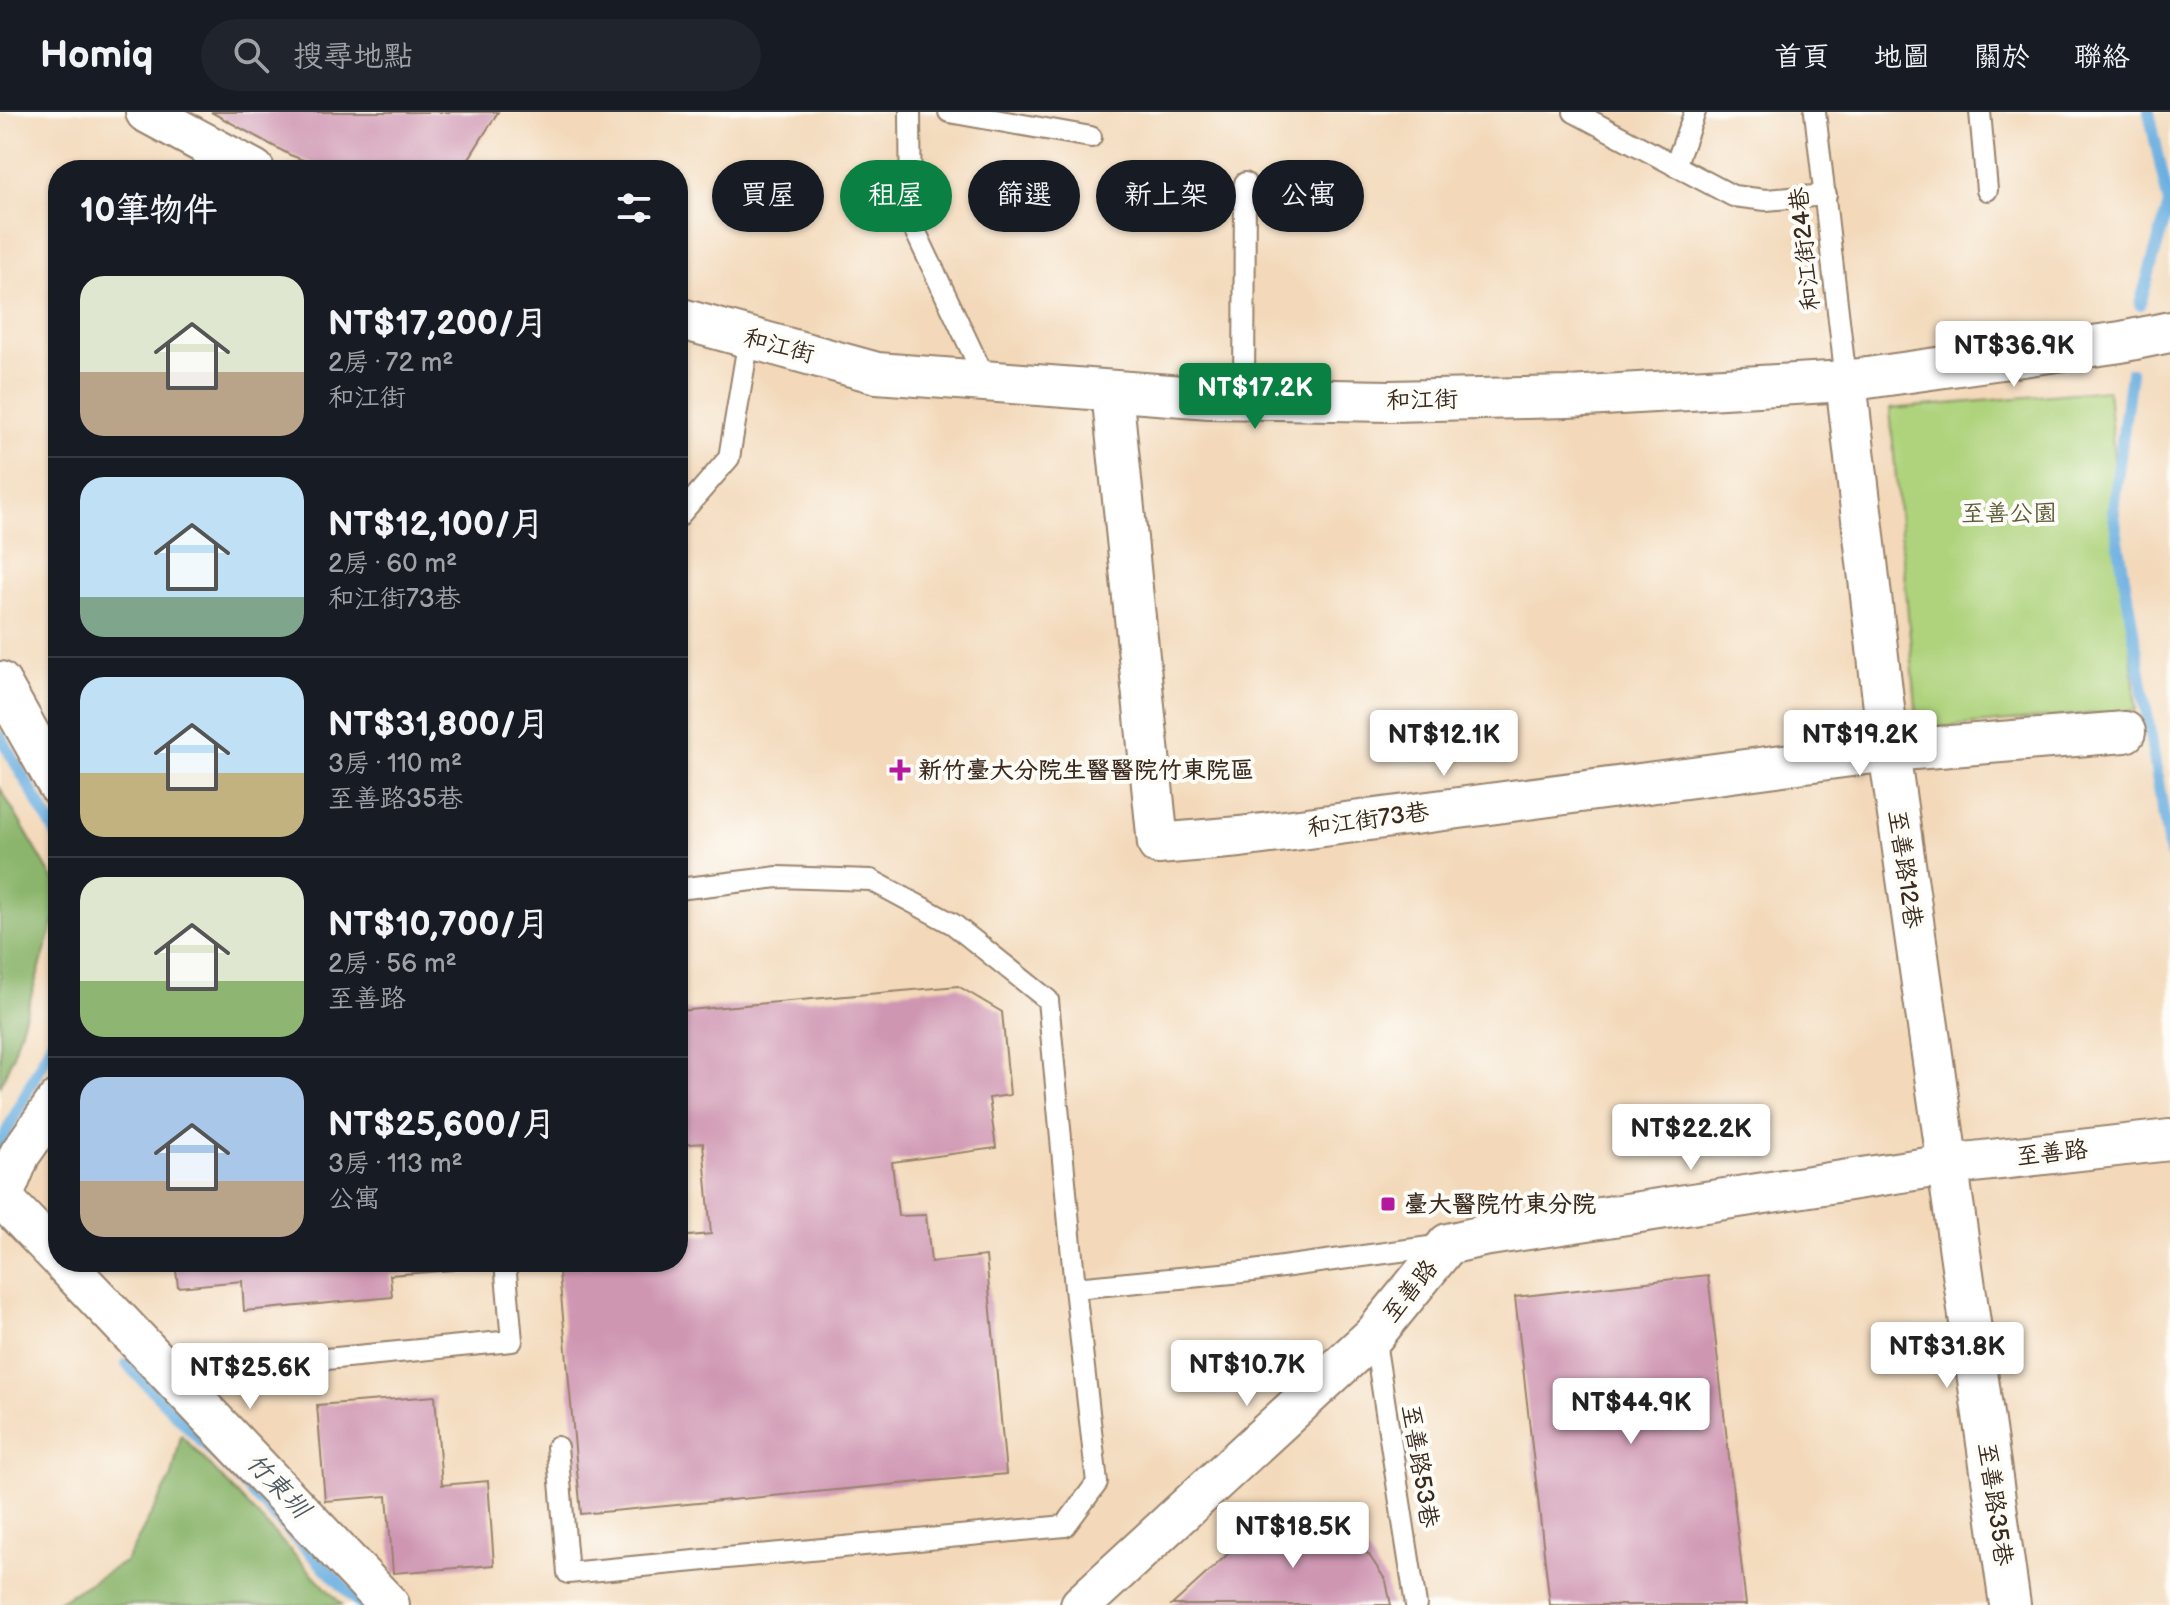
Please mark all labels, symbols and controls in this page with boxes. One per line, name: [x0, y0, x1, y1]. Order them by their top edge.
search box: [201, 19, 761, 91]
text: Homiq: [40, 33, 153, 78]
icon: search: [229, 33, 273, 77]
text: 搜尋地點: [293, 39, 413, 75]
text: 首頁: [1774, 41, 1830, 74]
text: 地圖: [1874, 41, 1930, 74]
text: 關於: [1974, 41, 2030, 74]
text: 聯絡: [2074, 41, 2130, 74]
chip: 買屋: [712, 160, 824, 232]
chip: 租屋: [840, 160, 952, 232]
chip: 篩選: [968, 160, 1080, 232]
chip: 新上架: [1096, 160, 1236, 232]
chip: 公寓: [1252, 160, 1364, 232]
icon: filters: [612, 186, 656, 230]
street label: 和江街24巷: [1784, 186, 1826, 312]
text: 10筆物件: [80, 190, 218, 231]
text: NT$17,200/月: [328, 303, 548, 344]
icon: home: [144, 308, 240, 404]
pin: NT$36.9K: [1931, 321, 2097, 389]
street label: 和江街: [740, 323, 818, 369]
text: NT$36.9K: [1953, 331, 2075, 362]
text: 2房 · 72 m²: [328, 348, 453, 379]
pin: NT$17.2K: [1172, 363, 1338, 431]
text: NT$17.2K: [1197, 373, 1313, 404]
text: 和江街: [328, 383, 406, 414]
street label: 和江街: [1386, 385, 1458, 415]
park label: 至善公園: [1961, 499, 2057, 528]
text: NT$12,100/月: [328, 504, 544, 545]
icon: home: [144, 509, 240, 605]
text: 2房 · 60 m²: [328, 549, 457, 580]
text: 和江街73巷: [328, 584, 461, 615]
text: NT$31,800/月: [328, 704, 550, 745]
icon: home: [144, 709, 240, 805]
pin: NT$12.1K: [1361, 710, 1527, 778]
pin: NT$19.2K: [1777, 710, 1943, 778]
text: NT$12.1K: [1388, 720, 1500, 751]
text: NT$19.2K: [1802, 720, 1918, 751]
text: 3房 · 110 m²: [328, 749, 462, 780]
place label: 新竹臺大分院生醫醫院竹東院區: [918, 756, 1254, 785]
marker: 新竹臺大分院生醫醫院竹東院區: [889, 759, 911, 781]
text: 至善路35巷: [328, 784, 463, 815]
street label: 和江街73巷: [1305, 797, 1431, 843]
street label: 至善路12巷: [1882, 808, 1928, 930]
text: NT$10,700/月: [328, 904, 550, 945]
icon: home: [144, 909, 240, 1005]
text: 2房 · 56 m²: [328, 949, 457, 980]
text: 至善路: [328, 984, 406, 1015]
text: NT$25,600/月: [328, 1104, 556, 1145]
pin: NT$22.2K: [1608, 1104, 1774, 1172]
icon: home: [144, 1109, 240, 1205]
text: NT$22.2K: [1630, 1114, 1752, 1145]
street label: 至善路: [2015, 1135, 2089, 1171]
text: 3房 · 113 m²: [328, 1149, 463, 1180]
text: 公寓: [328, 1184, 380, 1215]
place label: 臺大醫院竹東分院: [1404, 1190, 1596, 1219]
marker: 臺大醫院竹東分院: [1379, 1195, 1397, 1213]
street label: 至善路: [1376, 1254, 1444, 1328]
pin: NT$31.8K: [1864, 1322, 2030, 1390]
text: NT$31.8K: [1889, 1332, 2005, 1363]
pin: NT$10.7K: [1164, 1340, 1330, 1408]
pin: NT$25.6K: [167, 1343, 333, 1411]
text: NT$10.7K: [1189, 1350, 1305, 1381]
text: NT$25.6K: [189, 1353, 311, 1384]
pin: NT$44.9K: [1548, 1378, 1714, 1446]
text: NT$44.9K: [1571, 1388, 1691, 1419]
street label: 至善路53巷: [1396, 1402, 1444, 1530]
street label: 至善路35巷: [1972, 1440, 2018, 1568]
water label: 竹東圳: [239, 1447, 317, 1527]
pin: NT$18.5K: [1210, 1502, 1376, 1570]
text: NT$18.5K: [1235, 1512, 1351, 1543]

